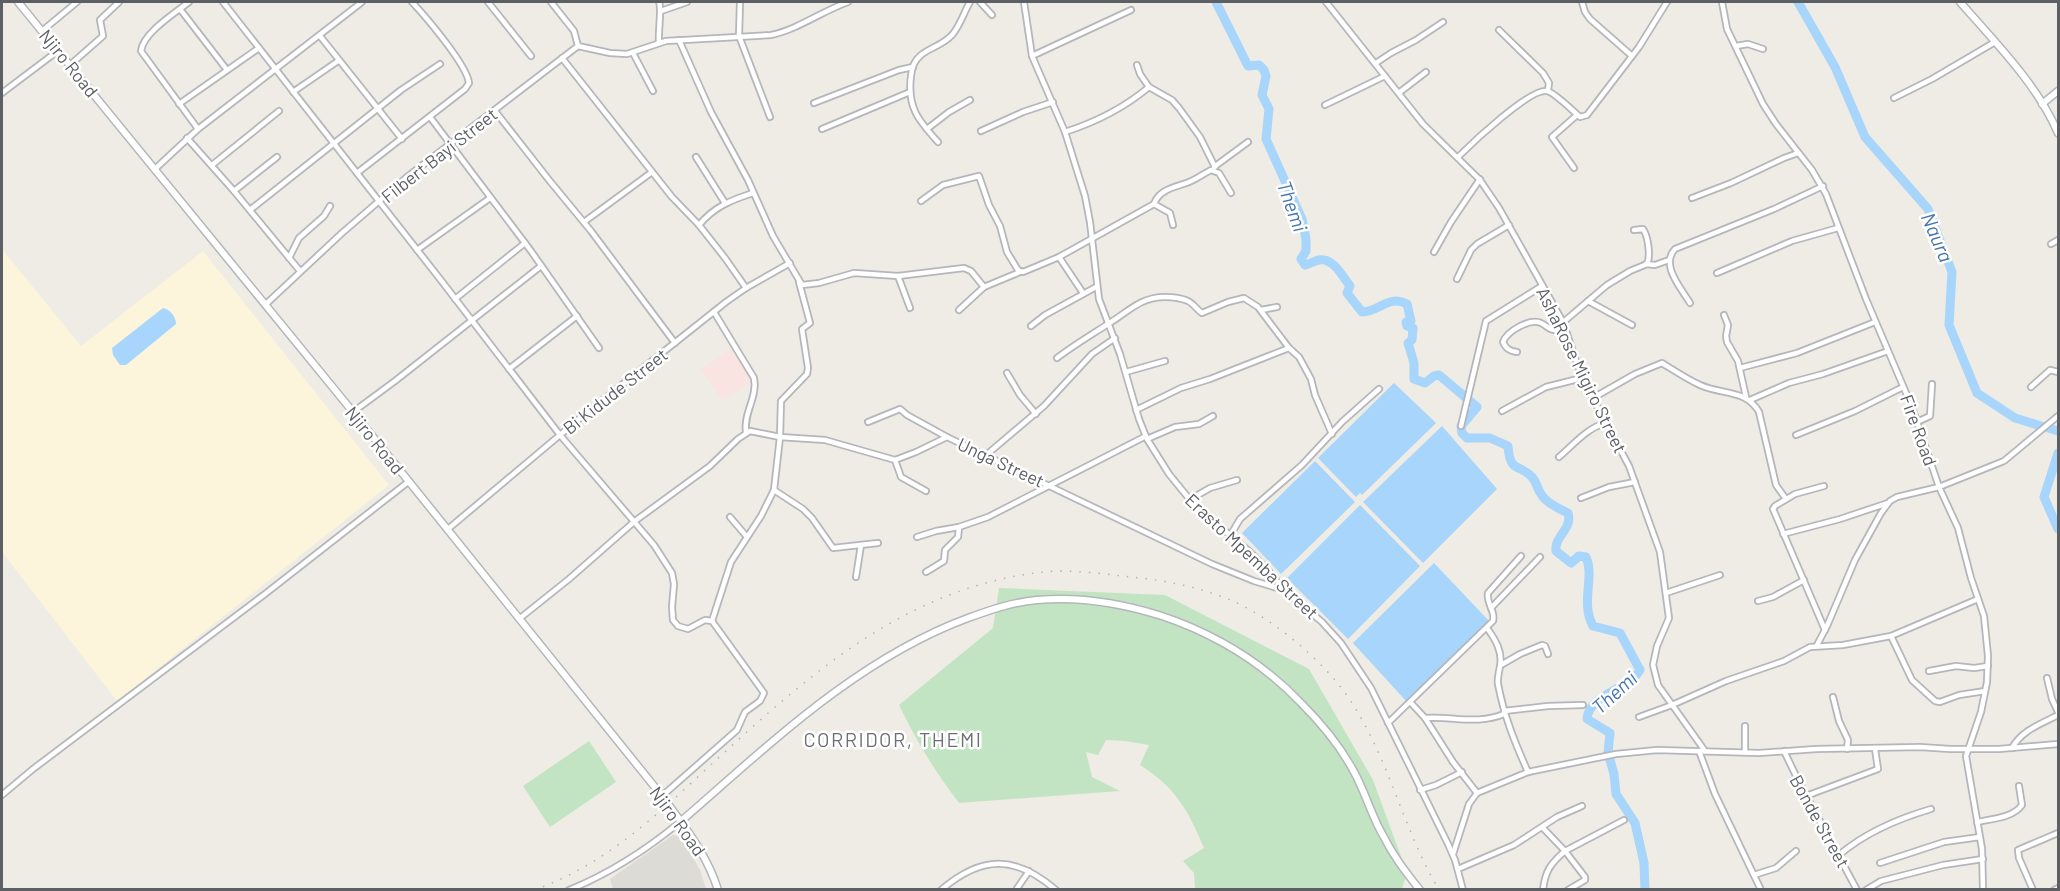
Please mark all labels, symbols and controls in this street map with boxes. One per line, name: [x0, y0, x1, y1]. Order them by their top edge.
street label: Njiro Road: [35, 25, 103, 101]
street label: Filbert Bayi Street: [377, 103, 501, 207]
water label: Themi: [1273, 177, 1313, 235]
water label: Naura: [1917, 209, 1959, 265]
street label: AshaRose Migiro Street: [1532, 283, 1632, 457]
street label: Bi Kidude Street: [558, 343, 672, 439]
street label: Fire Road: [1896, 391, 1942, 469]
street label: Njiro Road: [341, 402, 409, 478]
street label: Unga Street: [954, 432, 1048, 492]
street label: Erasto Mpemba Street: [1181, 489, 1323, 623]
water label: Themi: [1586, 665, 1642, 719]
district label: CORRIDOR, THEMI: [803, 727, 983, 751]
street label: Bonde Street: [1785, 771, 1855, 871]
street label: Njiro Road: [645, 782, 711, 860]

